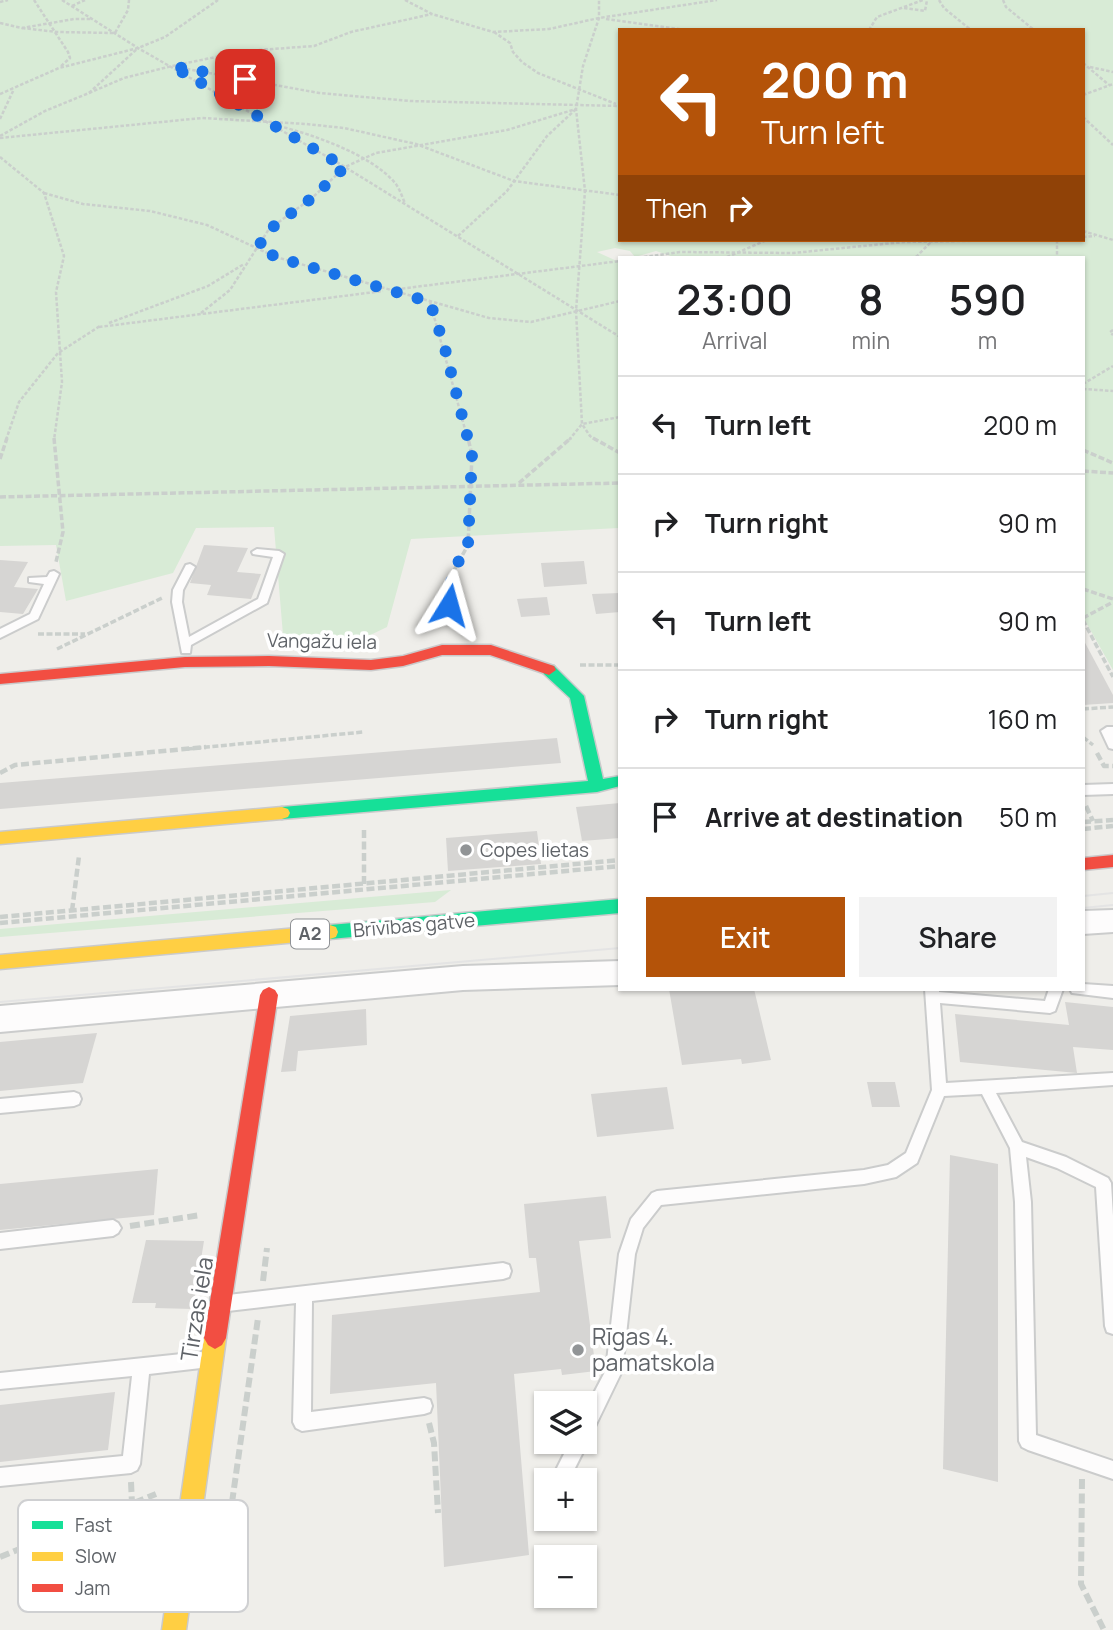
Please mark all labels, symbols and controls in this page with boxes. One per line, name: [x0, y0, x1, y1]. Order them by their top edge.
text: 200 m: [761, 46, 909, 113]
pin: [215, 49, 275, 109]
icon: left: [646, 56, 737, 147]
icon: arrive: [226, 60, 264, 98]
text: Turn left: [761, 110, 885, 154]
icon: right: [721, 189, 759, 227]
text: Then: [646, 190, 707, 226]
text: 23:00: [677, 270, 793, 328]
text: 8: [858, 270, 884, 328]
text: 590: [949, 270, 1026, 328]
text: Arrival: [702, 324, 768, 356]
text: min: [852, 324, 890, 356]
text: m: [978, 324, 997, 356]
icon: left: [646, 406, 684, 444]
text: Turn left: [705, 407, 812, 443]
text: 200 m: [983, 407, 1057, 443]
icon: right: [646, 504, 684, 542]
text: Turn right: [705, 505, 829, 541]
text: 90 m: [998, 505, 1057, 541]
position arrow: [412, 568, 486, 642]
icon: left: [646, 602, 684, 640]
text: Turn left: [705, 603, 812, 639]
text: 90 m: [998, 603, 1057, 639]
street label: Vangažu iela: [267, 627, 377, 655]
icon: right: [646, 700, 684, 738]
text: Turn right: [705, 701, 829, 737]
text: 160 m: [988, 701, 1057, 737]
icon: arrive: [646, 798, 684, 836]
text: Arrive at destination: [705, 799, 963, 835]
text: 50 m: [999, 799, 1057, 835]
place label: Copes lietas: [480, 837, 589, 863]
marker: Copes lietas: [458, 842, 474, 858]
button: Exit: [646, 897, 845, 977]
button: Share: [859, 897, 1057, 977]
street label: Brīvības gatve: [352, 907, 476, 943]
road number: A2: [291, 919, 329, 948]
street label: Tirzas iela: [172, 1254, 220, 1363]
place label: Rīgas 4. pamatskola: [592, 1320, 715, 1378]
marker: Rīgas 4. pamatskola: [570, 1342, 586, 1358]
map controls: [534, 1391, 597, 1608]
button: layers: [534, 1391, 597, 1454]
button: +: [534, 1468, 597, 1531]
legend: [18, 1500, 248, 1612]
text: Fast: [75, 1512, 112, 1538]
text: Slow: [75, 1543, 117, 1569]
button: −: [534, 1545, 597, 1608]
text: Jam: [75, 1575, 110, 1601]

